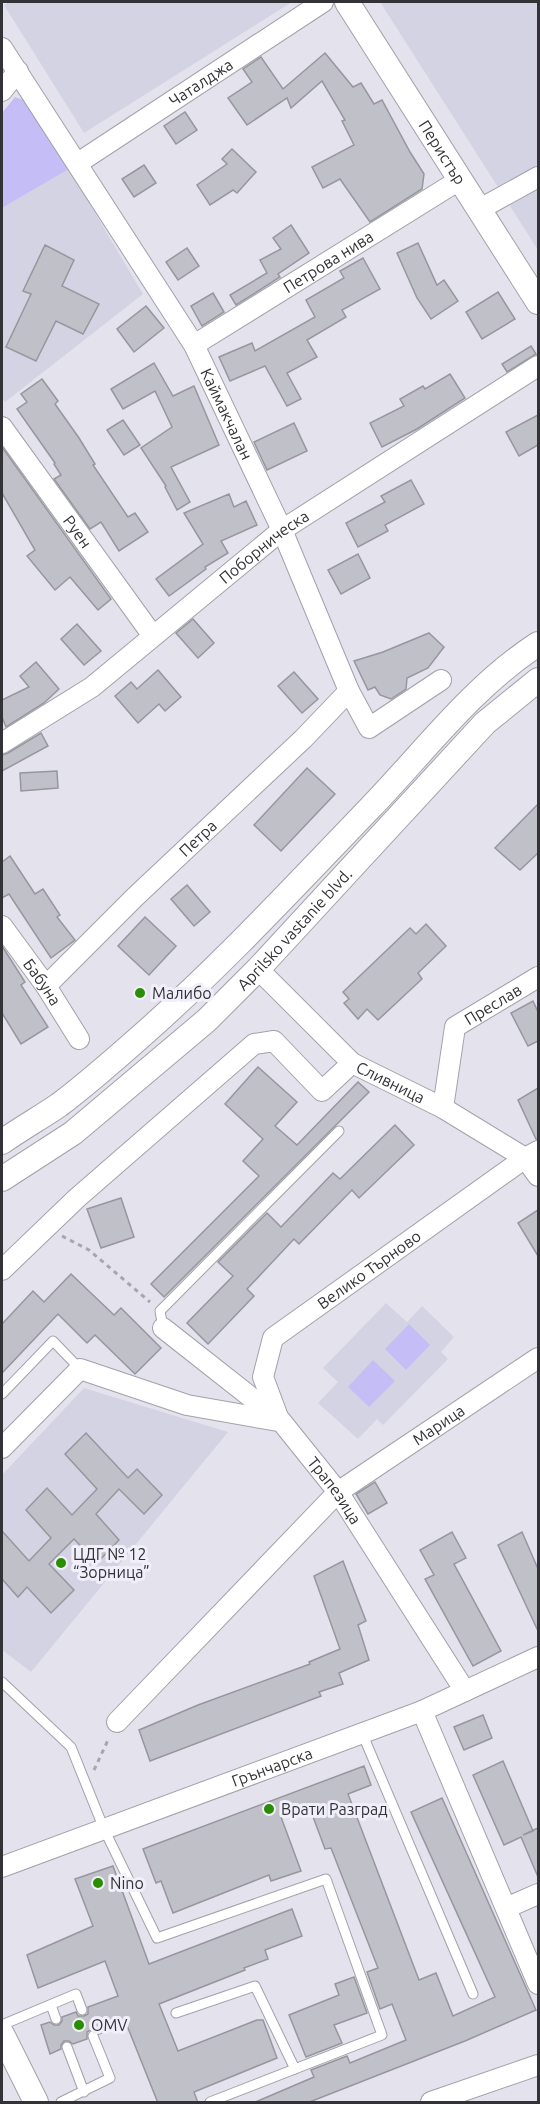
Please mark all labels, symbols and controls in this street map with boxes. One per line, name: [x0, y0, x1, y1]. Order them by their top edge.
street label: Чаталджа: [166, 55, 236, 110]
street label: Перистър: [416, 117, 470, 188]
street label: Петрова нива: [280, 227, 376, 296]
street label: Каймакчалан: [197, 365, 256, 463]
street label: Поборническа: [216, 506, 312, 587]
street label: Руен: [60, 512, 95, 551]
street label: Петра: [175, 816, 220, 860]
street label: Aprilsko vastanie blvd.: [233, 865, 355, 994]
street label: Бабуна: [20, 955, 65, 1009]
street label: Преслав: [461, 980, 525, 1028]
place label: Малибо: [152, 984, 212, 1002]
marker: Малибо: [133, 986, 147, 1000]
street label: Сливница: [353, 1058, 428, 1107]
street label: Велико Търново: [314, 1226, 424, 1312]
street label: Марица: [409, 1401, 468, 1448]
street label: Трапезица: [304, 1453, 365, 1527]
place label: ЦДГ № 12 “Зорница”: [73, 1545, 150, 1581]
marker: ЦДГ № 12 “Зорница”: [54, 1556, 68, 1570]
street label: Грънчарска: [229, 1744, 315, 1790]
place label: Врати Разград: [281, 1800, 388, 1818]
marker: Врати Разград: [262, 1802, 276, 1816]
place label: Nino: [110, 1874, 144, 1892]
marker: Nino: [91, 1876, 105, 1890]
place label: OMV: [91, 2016, 127, 2034]
marker: OMV: [72, 2018, 86, 2032]

